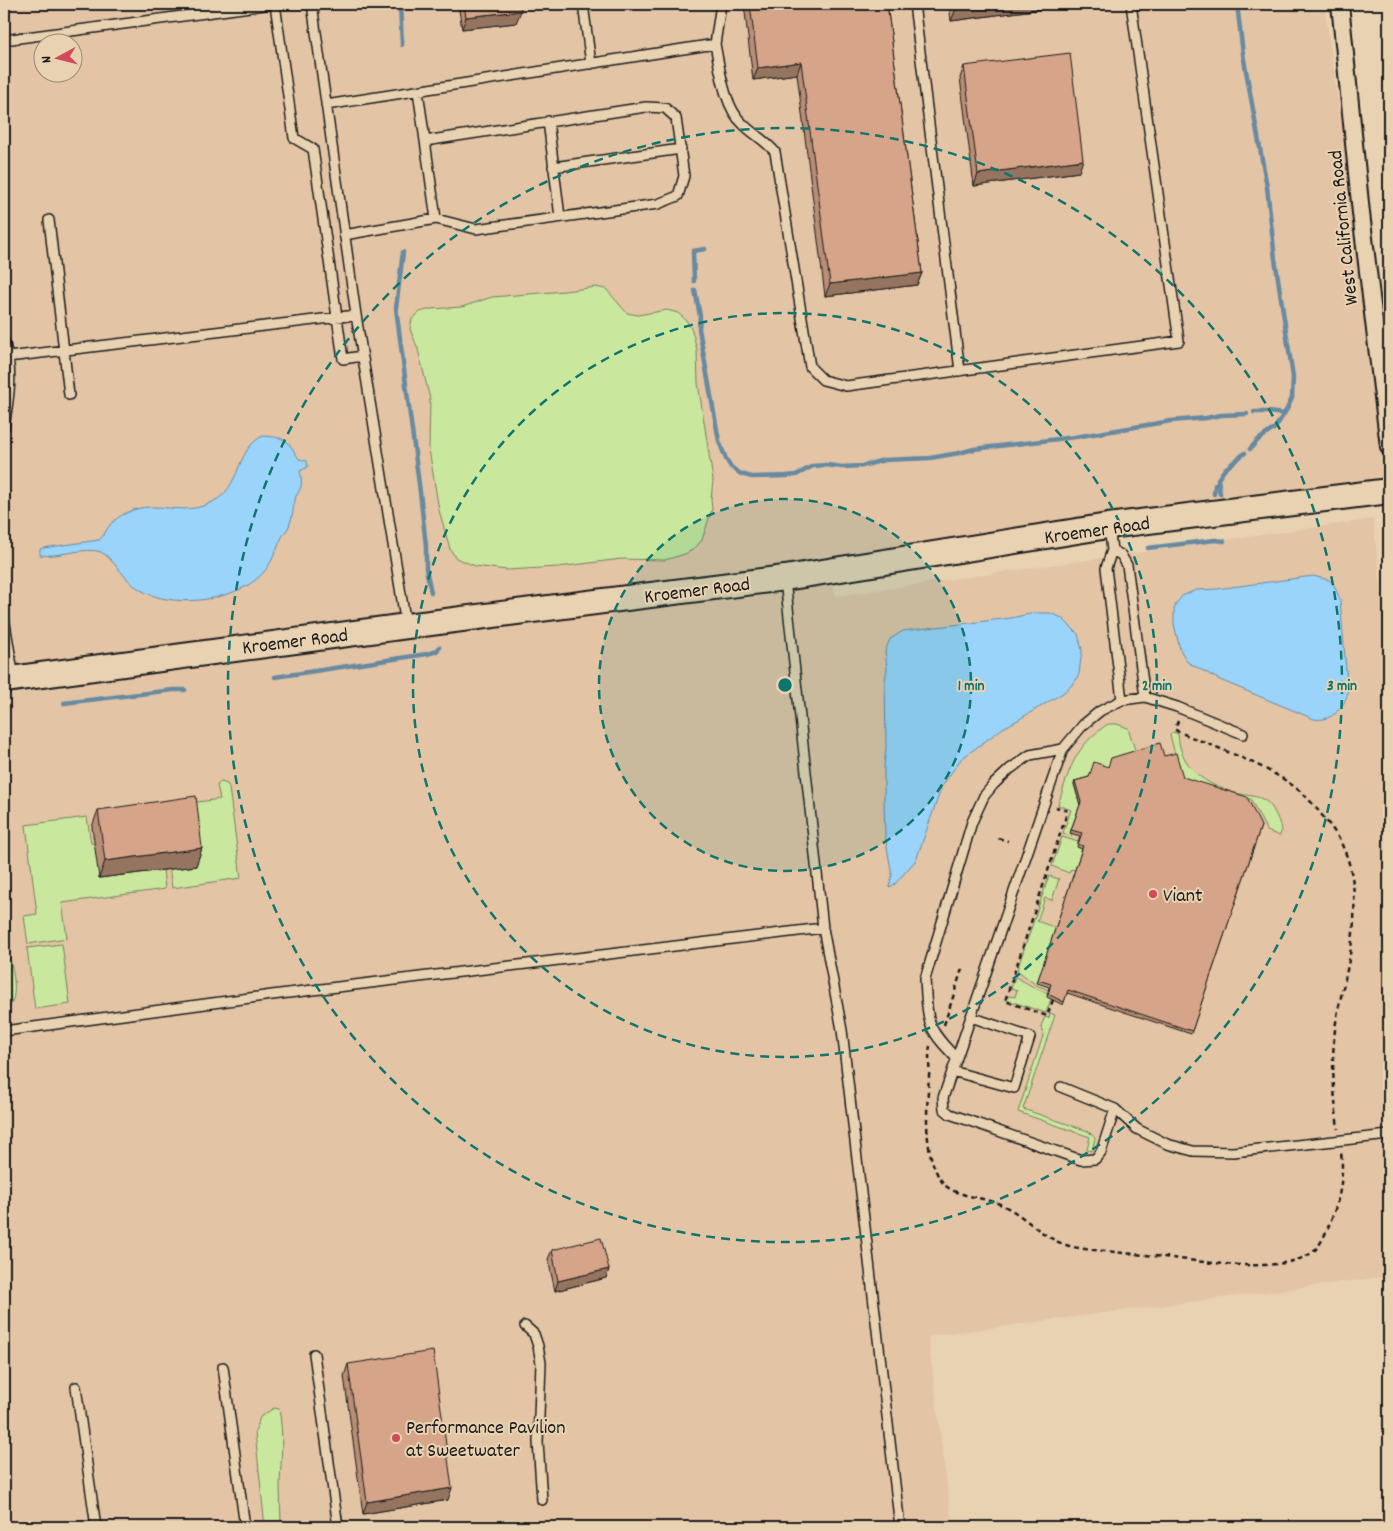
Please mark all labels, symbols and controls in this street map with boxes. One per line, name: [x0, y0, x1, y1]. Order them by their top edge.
north arrow: [32, 32, 82, 82]
text: N: [37, 55, 57, 64]
street label: West California Road: [1323, 149, 1367, 307]
street label: Kroemer Road: [1043, 511, 1152, 553]
street label: Kroemer Road: [643, 572, 752, 612]
street label: Kroemer Road: [241, 623, 350, 663]
centre of rings: [776, 676, 794, 694]
text: 1 min: [958, 676, 984, 698]
text: 2 min: [1142, 676, 1172, 698]
text: 3 min: [1327, 676, 1357, 698]
place label: Viant: [1163, 883, 1202, 911]
marker: Viant: [1147, 888, 1159, 900]
place label: Performance Pavilion at Sweetwater: [406, 1415, 565, 1466]
marker: Performance Pavilion at Sweetwater: [390, 1432, 402, 1444]

